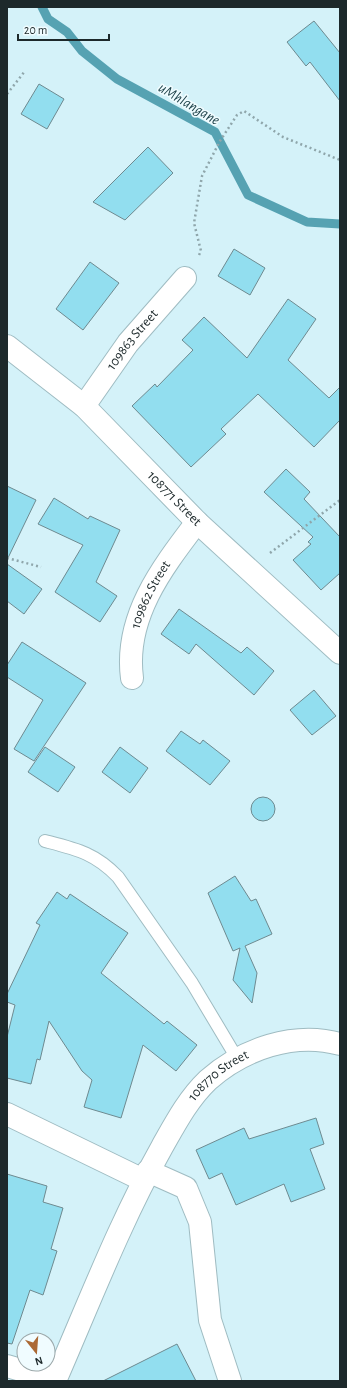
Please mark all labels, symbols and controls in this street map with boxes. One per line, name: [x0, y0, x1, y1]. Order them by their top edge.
scale bar: [18, 16, 109, 42]
text: 20 m: [24, 24, 47, 36]
water label: uMhlangane: [156, 80, 223, 128]
street label: 109863 Street: [104, 307, 161, 373]
street label: 108771 Street: [145, 468, 204, 529]
street label: 109862 Street: [129, 558, 174, 630]
street label: 108770 Street: [186, 1047, 251, 1104]
north arrow: [16, 1332, 56, 1372]
text: N: [34, 1355, 44, 1367]

